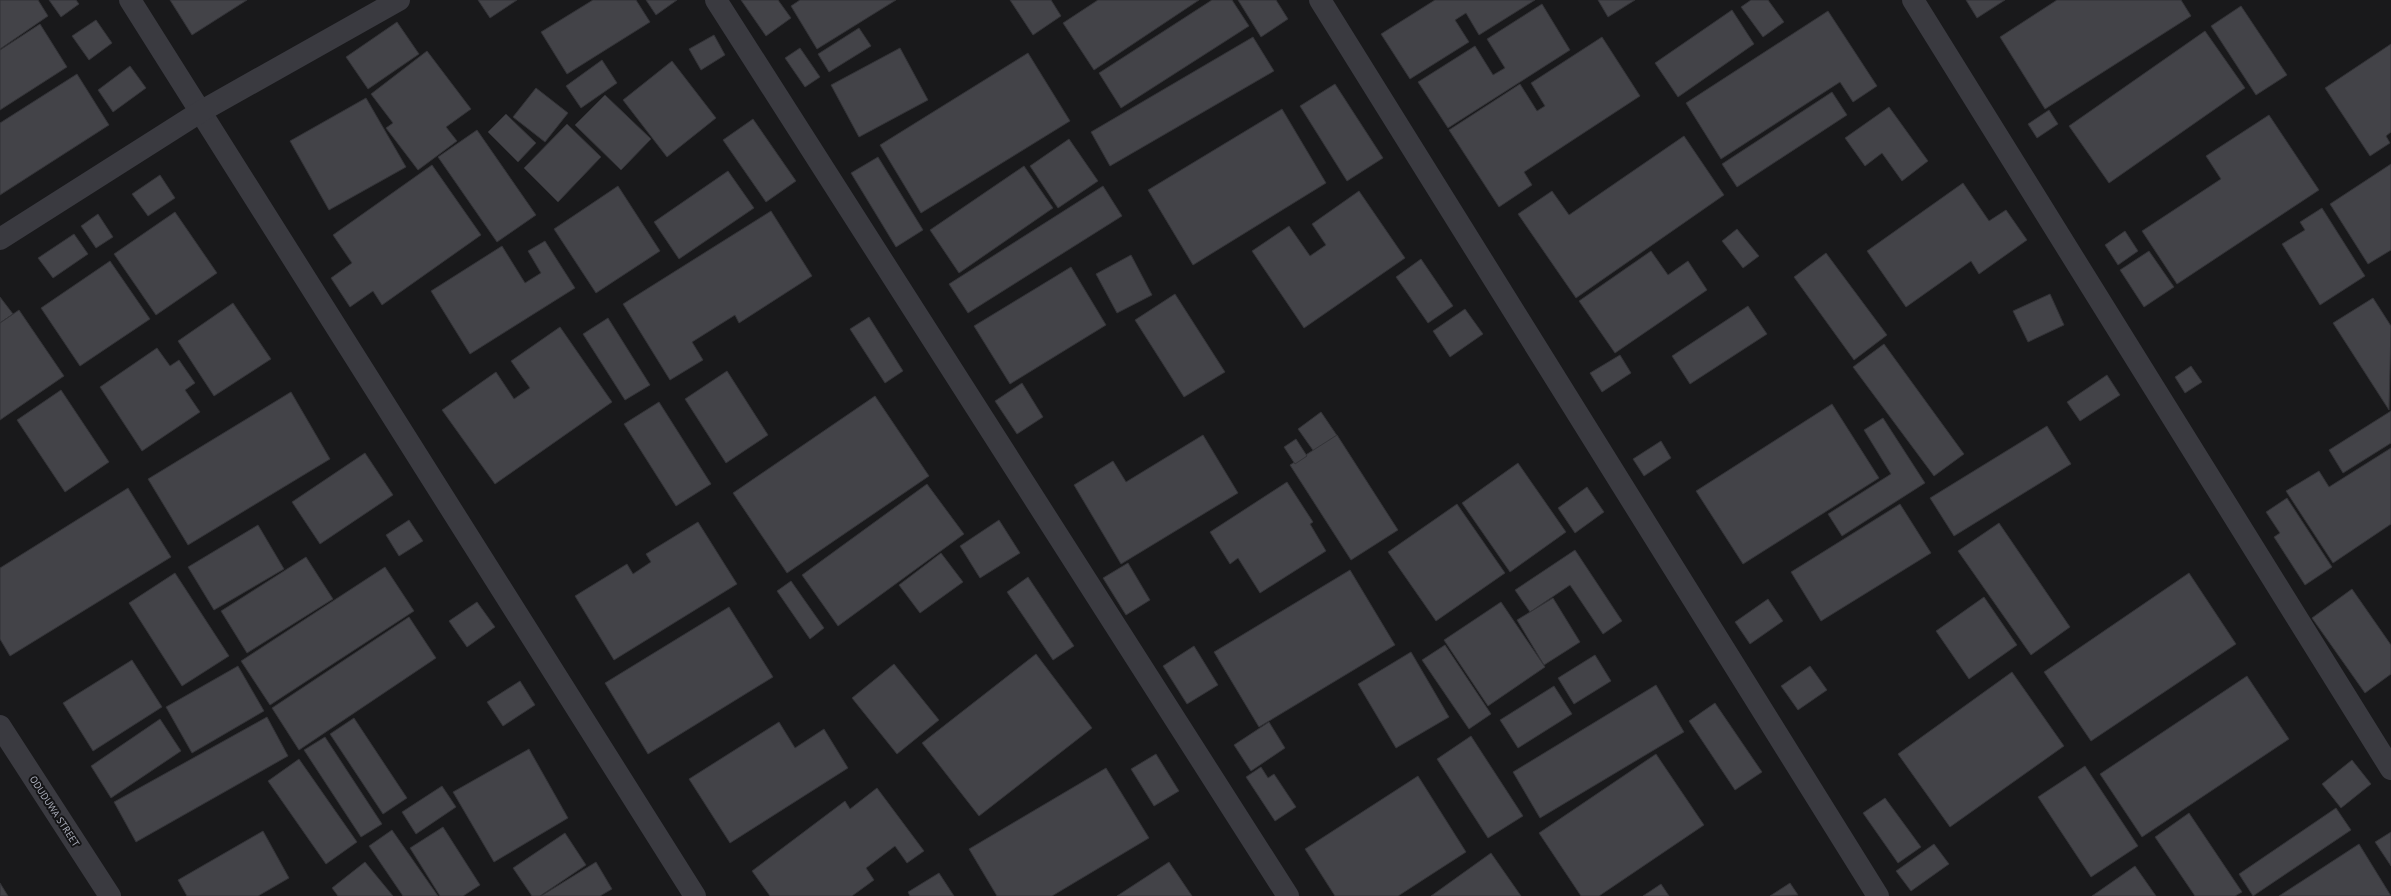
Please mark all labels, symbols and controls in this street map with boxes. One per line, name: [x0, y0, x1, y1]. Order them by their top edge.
street label: ODUDUWA STREET: [27, 773, 83, 850]

